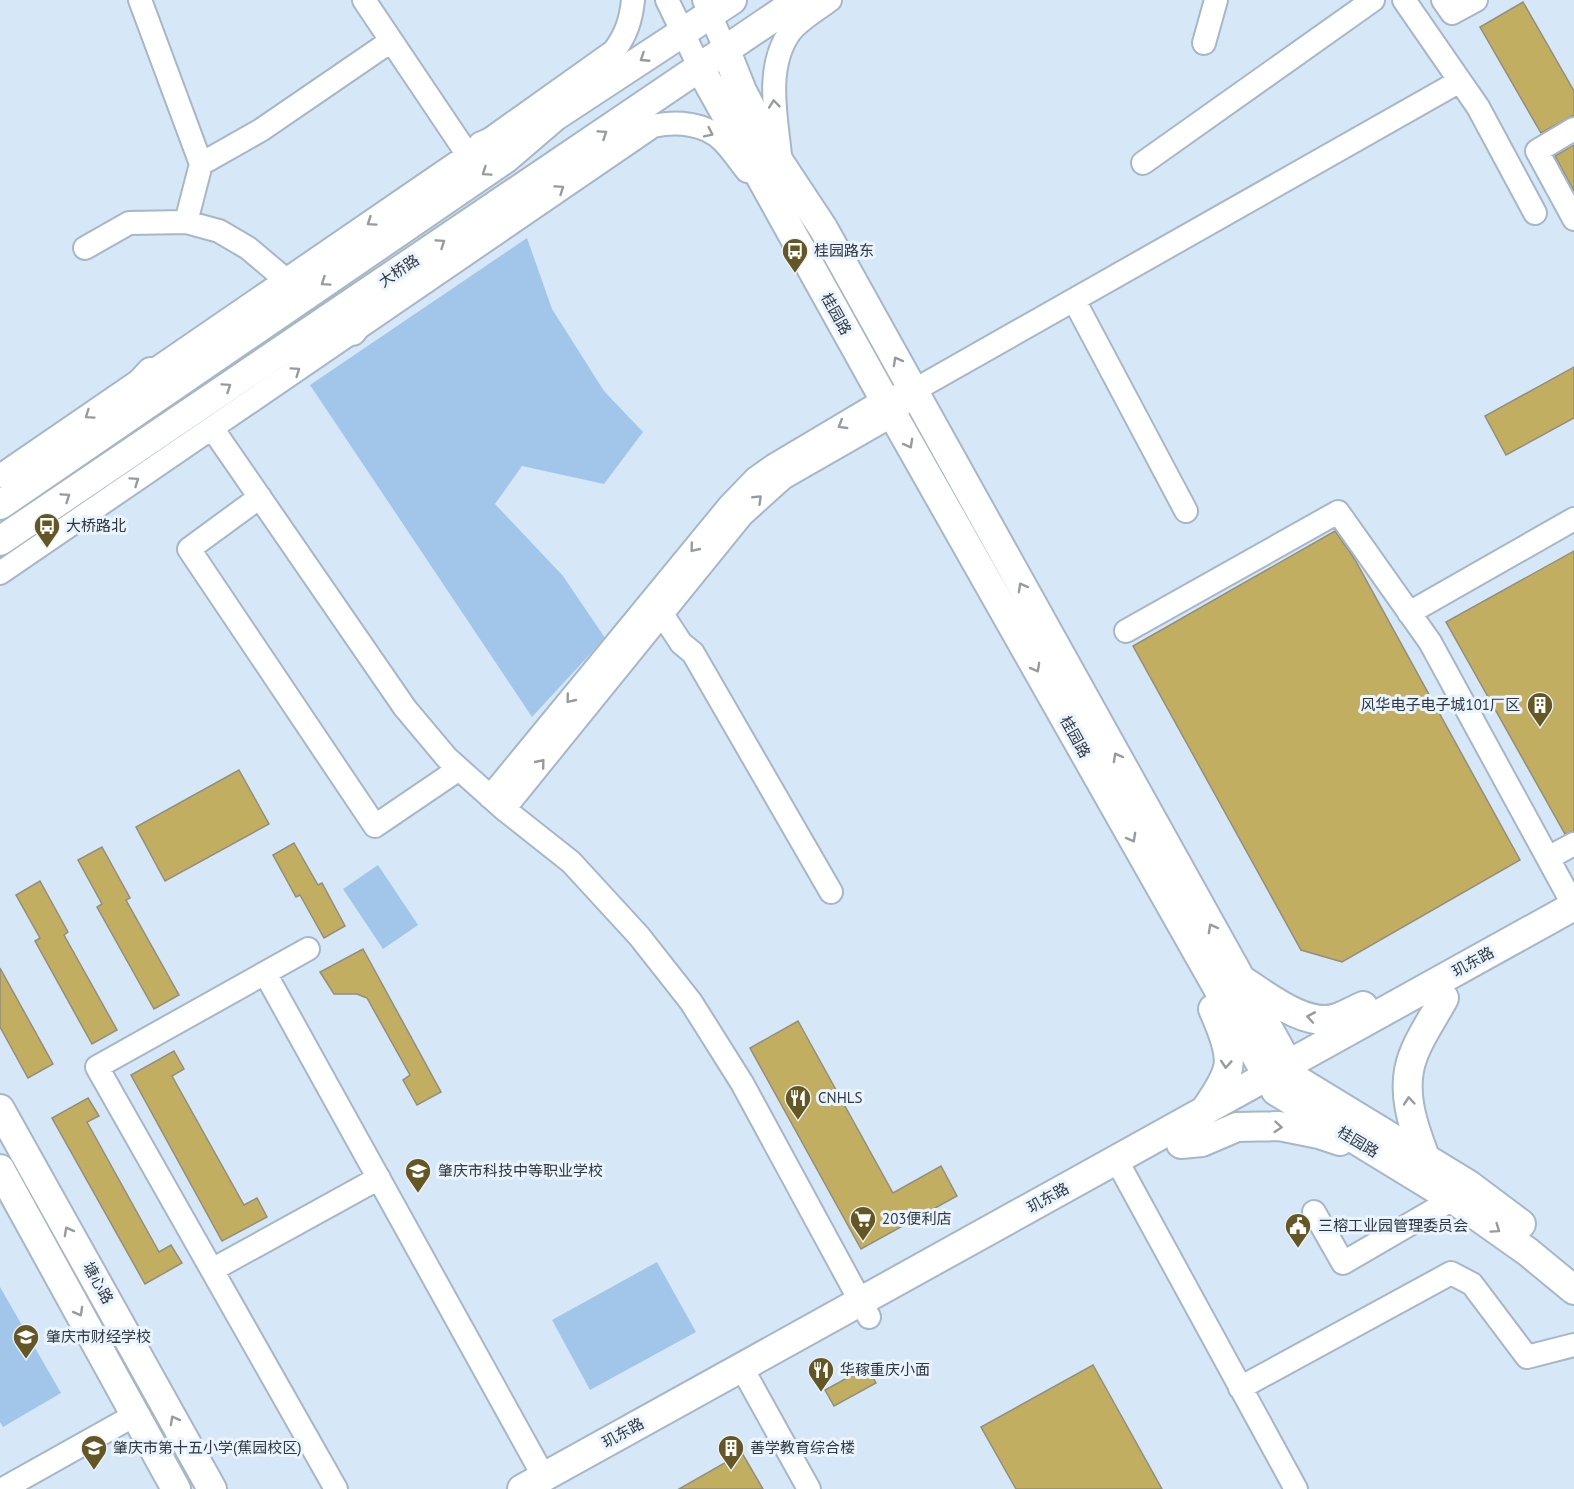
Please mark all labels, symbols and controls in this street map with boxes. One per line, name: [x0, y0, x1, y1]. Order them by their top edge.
one-way arrow: [640, 51, 650, 63]
one-way arrow: [769, 100, 781, 109]
one-way arrow: [703, 125, 714, 137]
one-way arrow: [596, 130, 607, 141]
one-way arrow: [482, 165, 493, 176]
one-way arrow: [554, 185, 565, 196]
one-way arrow: [367, 214, 377, 226]
bus stop icon: 桂园路东: [780, 236, 810, 274]
one-way arrow: [435, 238, 445, 250]
place label: 桂园路东: [814, 241, 874, 260]
street label: 大桥路: [375, 250, 423, 291]
one-way arrow: [321, 275, 332, 286]
street label: 桂园路: [817, 289, 856, 338]
one-way arrow: [893, 357, 904, 367]
one-way arrow: [289, 367, 300, 378]
one-way arrow: [221, 383, 232, 394]
one-way arrow: [84, 408, 95, 419]
one-way arrow: [838, 417, 848, 429]
one-way arrow: [902, 438, 913, 448]
one-way arrow: [128, 477, 139, 488]
one-way arrow: [59, 493, 70, 504]
one-way arrow: [751, 496, 762, 507]
bus stop icon: 大桥路北: [32, 511, 62, 549]
place label: 大桥路北: [66, 516, 126, 535]
one-way arrow: [690, 542, 701, 553]
one-way arrow: [1018, 583, 1029, 593]
one-way arrow: [1029, 662, 1040, 672]
building icon: 风华电子电子城101厂区: [1525, 690, 1555, 728]
one-way arrow: [567, 692, 578, 703]
place label: 风华电子电子城101厂区: [1360, 695, 1520, 714]
street label: 桂园路: [1056, 712, 1095, 761]
one-way arrow: [1113, 753, 1124, 763]
one-way arrow: [534, 759, 545, 770]
one-way arrow: [1125, 832, 1136, 842]
one-way arrow: [1208, 923, 1219, 934]
street label: 玑东路: [1448, 942, 1497, 981]
one-way arrow: [1306, 1011, 1316, 1023]
one-way arrow: [1220, 1059, 1233, 1069]
restaurant icon: CNHLS: [783, 1083, 813, 1121]
place label: CNHLS: [818, 1088, 862, 1107]
one-way arrow: [1403, 1097, 1416, 1106]
one-way arrow: [1273, 1120, 1283, 1133]
street label: 桂园路: [1334, 1122, 1382, 1161]
school or university icon: 肇庆市科技中等职业学校: [403, 1156, 433, 1194]
place label: 肇庆市科技中等职业学校: [438, 1161, 603, 1180]
street label: 玑东路: [1023, 1178, 1072, 1217]
supermarket icon: 203便利店: [848, 1204, 878, 1242]
place label: 203便利店: [882, 1209, 952, 1228]
public building icon: 三榕工业园管理委员会: [1283, 1211, 1313, 1249]
place label: 三榕工业园管理委员会: [1318, 1216, 1468, 1235]
one-way arrow: [1490, 1222, 1501, 1233]
one-way arrow: [64, 1227, 75, 1237]
street label: 塘心路: [79, 1258, 118, 1307]
one-way arrow: [72, 1306, 83, 1316]
school or university icon: 肇庆市财经学校: [11, 1322, 41, 1360]
place label: 肇庆市财经学校: [46, 1327, 151, 1346]
restaurant icon: 华稼重庆小面: [806, 1355, 836, 1393]
place label: 华稼重庆小面: [840, 1360, 930, 1379]
street label: 玑东路: [598, 1413, 647, 1452]
one-way arrow: [170, 1415, 181, 1426]
school or university icon: 肇庆市第十五小学(蕉园校区): [79, 1433, 109, 1471]
building icon: 善学教育综合楼: [716, 1433, 746, 1471]
place label: 肇庆市第十五小学(蕉园校区): [113, 1438, 301, 1457]
place label: 善学教育综合楼: [750, 1438, 855, 1457]

